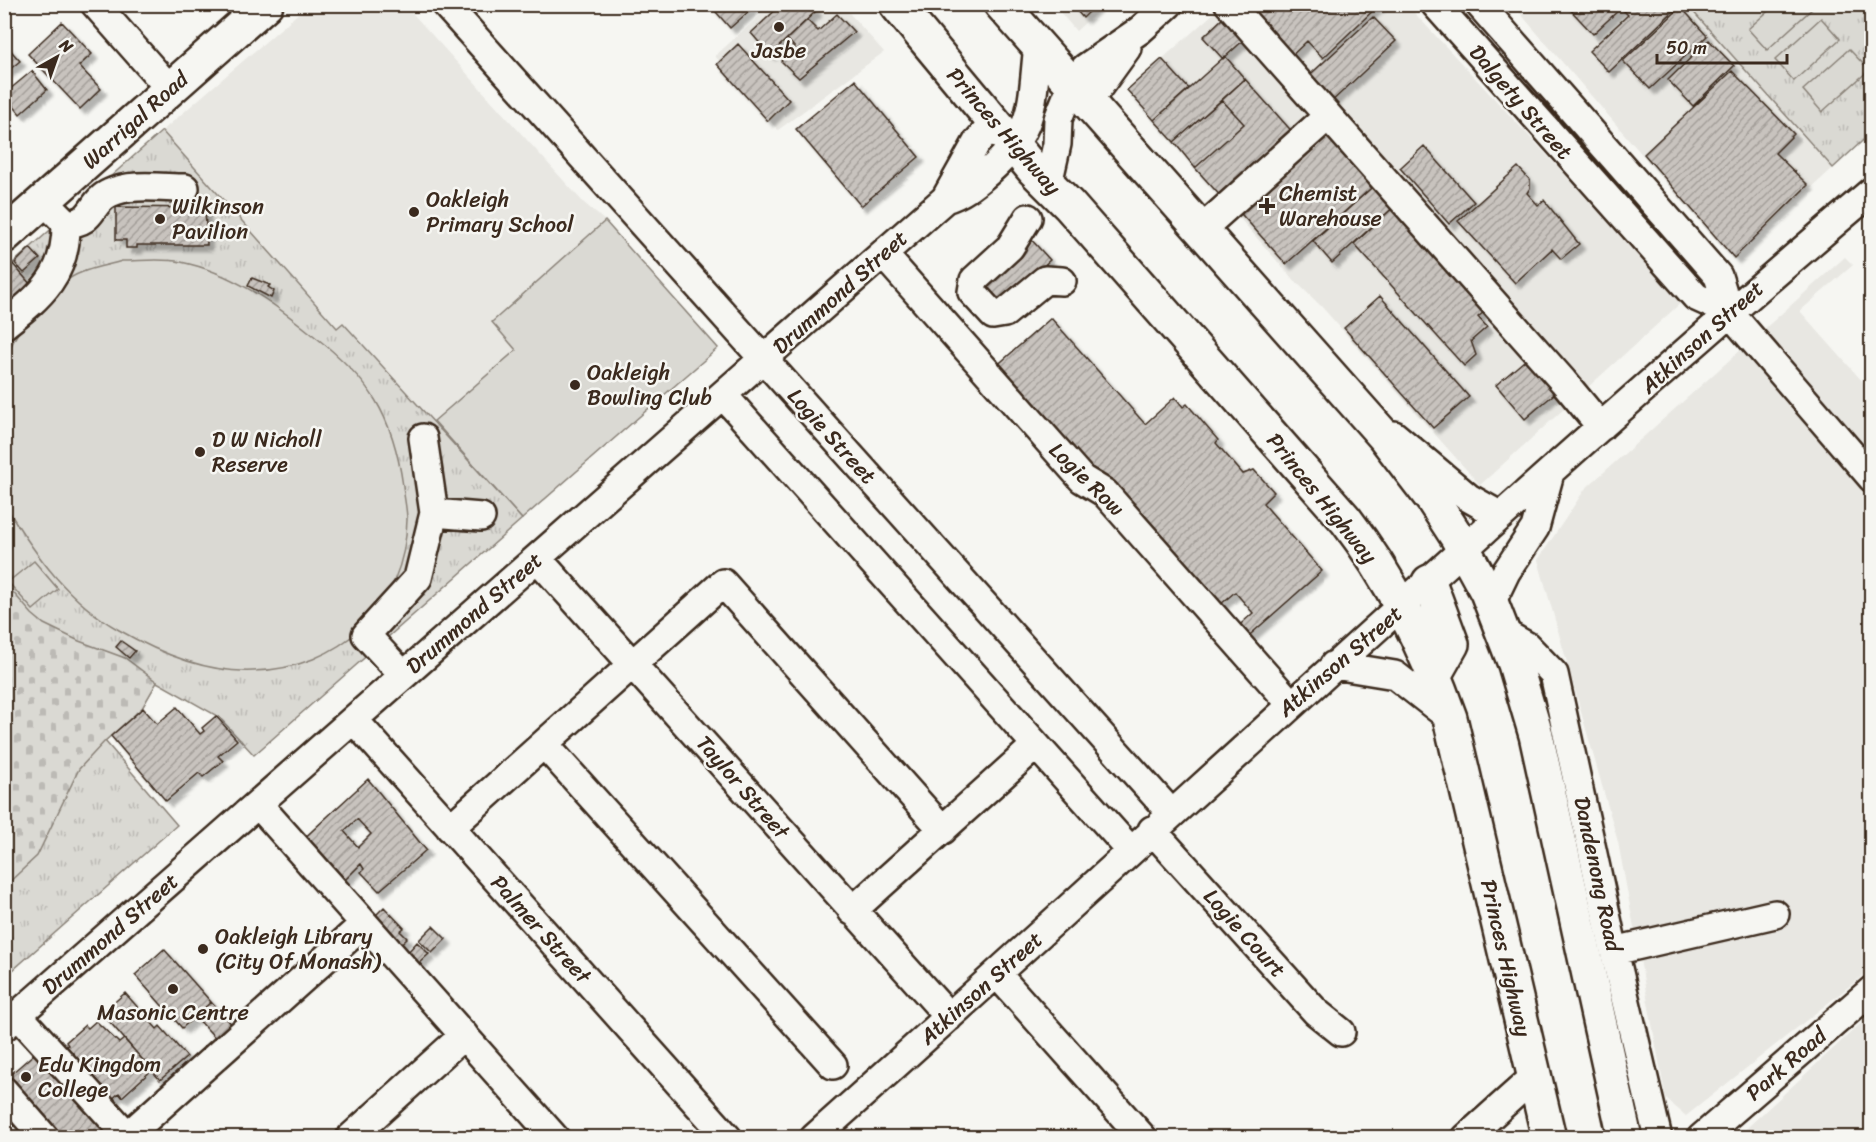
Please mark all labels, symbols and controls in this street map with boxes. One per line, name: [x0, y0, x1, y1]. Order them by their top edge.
marker: Jasbe: [772, 20, 786, 34]
north arrow: [27, 27, 87, 87]
scale bar: [1657, 27, 1788, 65]
text: N: [52, 31, 81, 61]
place label: Jasbe: [751, 31, 806, 70]
text: 50 m: [1666, 32, 1707, 64]
street label: Dalgety Street: [1459, 35, 1583, 169]
street label: Princes Highway: [937, 58, 1072, 205]
street label: Warrigal Road: [72, 60, 199, 179]
place label: Chemist Warehouse: [1279, 174, 1382, 238]
place label: Oakleigh Primary School: [426, 180, 574, 244]
place label: Wilkinson Pavilion: [172, 187, 264, 251]
marker: Chemist Warehouse: [1260, 199, 1274, 213]
marker: Oakleigh Primary School: [407, 205, 421, 219]
marker: Wilkinson Pavilion: [153, 212, 167, 226]
street label: Drummond Street: [763, 220, 917, 364]
street label: Atkinson Street: [1630, 270, 1773, 404]
place label: Oakleigh Bowling Club: [587, 353, 712, 417]
marker: Oakleigh Bowling Club: [568, 378, 582, 392]
street label: Logie Street: [778, 379, 887, 494]
place label: D W Nicholl Reserve: [212, 420, 322, 484]
street label: Princes Highway: [1256, 423, 1388, 573]
street label: Logie Row: [1039, 432, 1135, 526]
marker: D W Nicholl Reserve: [193, 445, 207, 459]
street label: Drummond Street: [396, 542, 552, 684]
street label: Atkinson Street: [1268, 595, 1412, 727]
street label: Taylor Street: [686, 726, 800, 849]
street label: Dandenong Road: [1563, 793, 1634, 957]
street label: Drummond Street: [32, 863, 188, 1005]
street label: Palmer Street: [481, 865, 602, 994]
street label: Princes Highway: [1469, 875, 1543, 1041]
street label: Logie Court: [1194, 879, 1297, 987]
place label: Oakleigh Library (City Of Monash): [215, 917, 382, 981]
street label: Atkinson Street: [909, 921, 1052, 1055]
marker: Oakleigh Library (City Of Monash): [196, 942, 210, 956]
marker: Masonic Centre: [166, 982, 180, 996]
place label: Masonic Centre: [97, 993, 249, 1032]
street label: Park Road: [1736, 1016, 1837, 1111]
place label: Edu Kingdom College: [38, 1045, 161, 1109]
marker: Edu Kingdom College: [19, 1070, 33, 1084]

